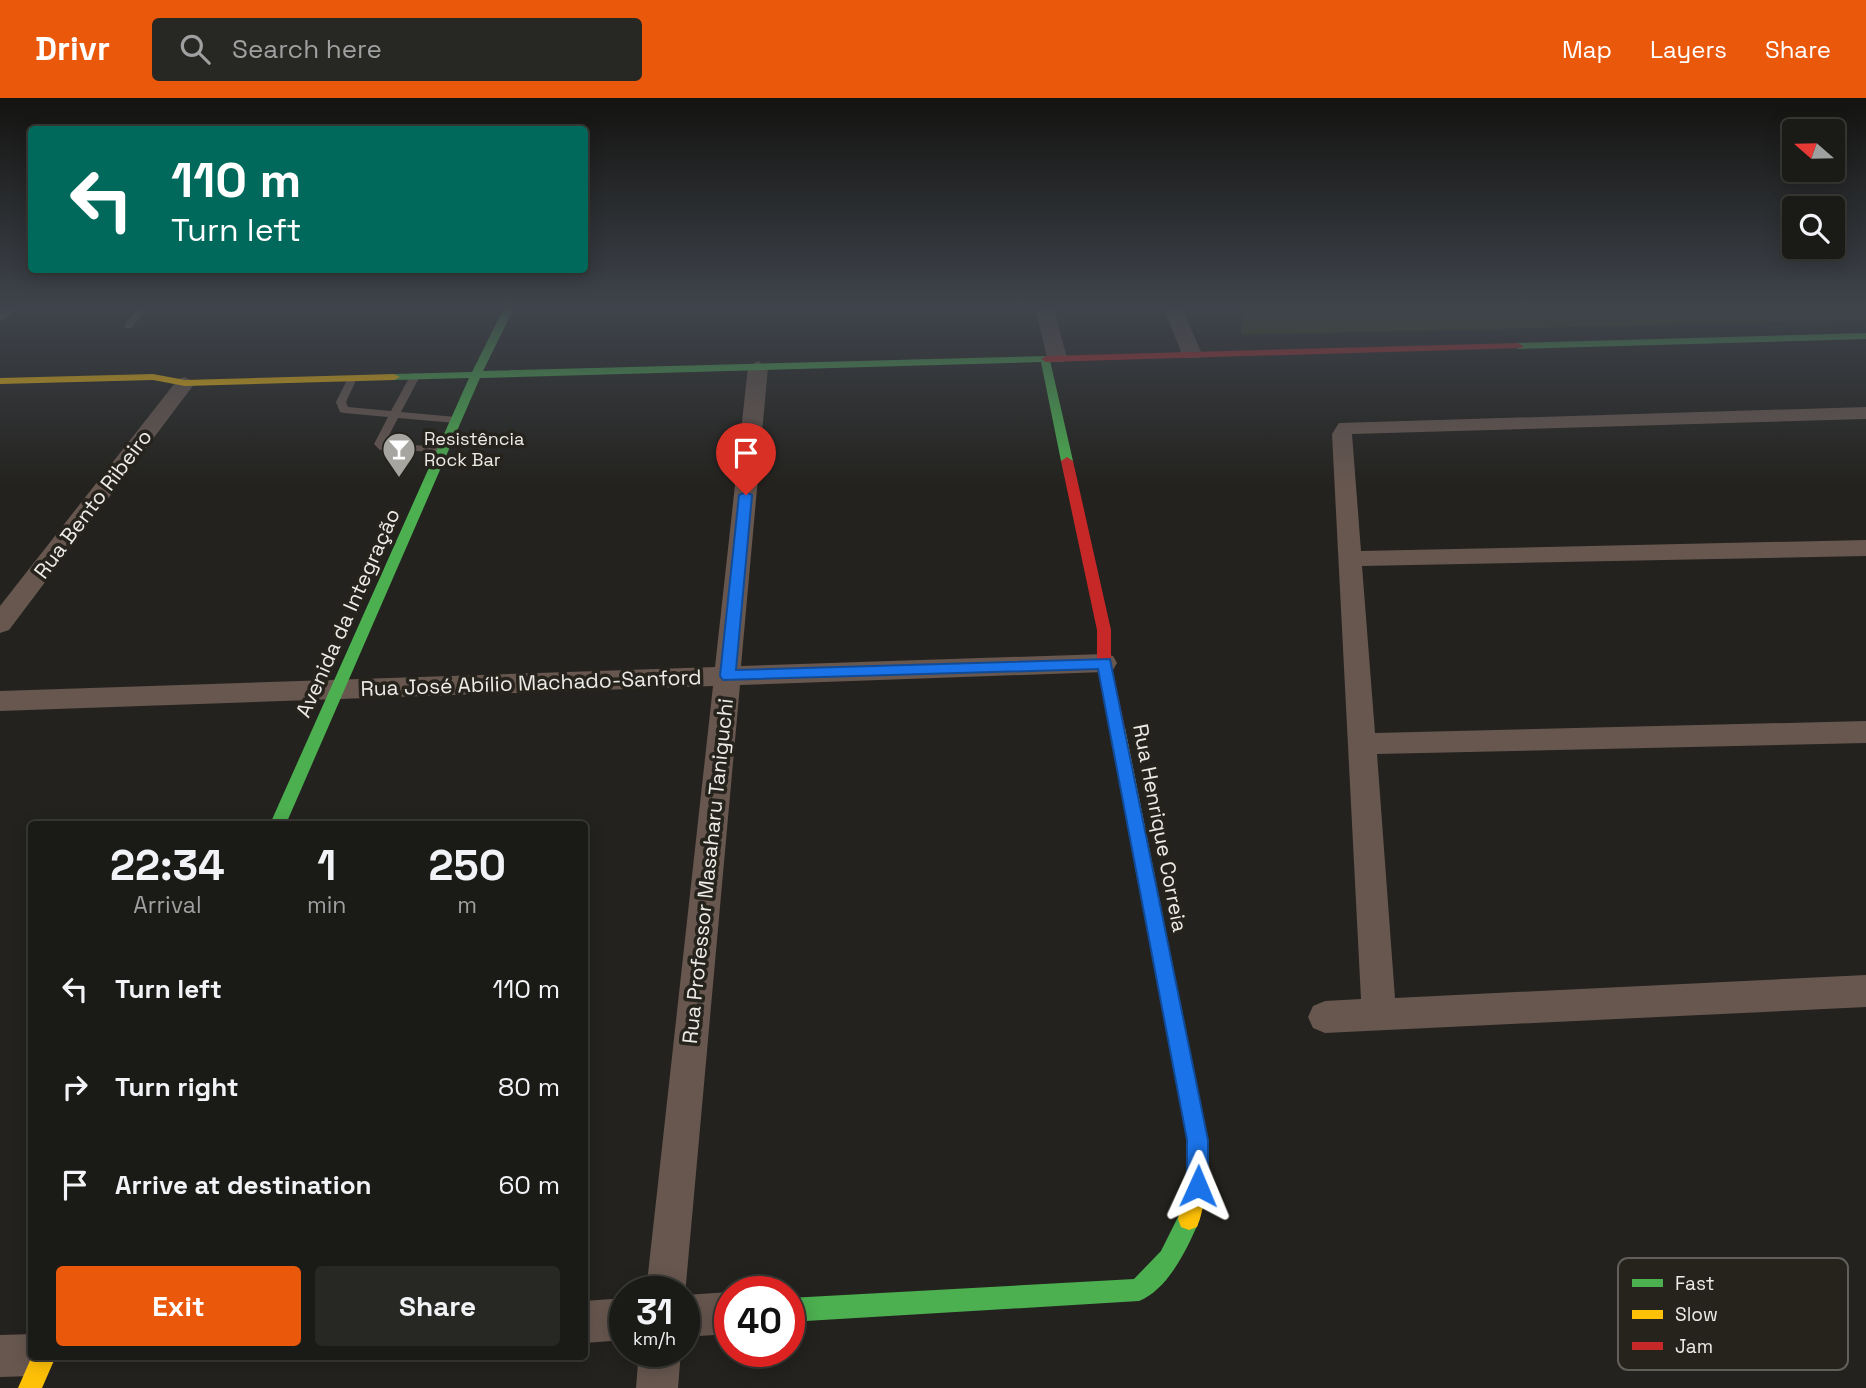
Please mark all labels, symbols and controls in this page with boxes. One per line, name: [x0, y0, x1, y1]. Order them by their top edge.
search box: [152, 18, 642, 81]
text: Drivr: [35, 28, 110, 70]
icon: search: [176, 30, 214, 68]
text: Search here: [232, 32, 382, 66]
text: Map: [1562, 34, 1612, 65]
text: Layers: [1650, 34, 1727, 65]
text: Share: [1765, 34, 1831, 65]
north arrow: [1782, 119, 1844, 182]
map controls: [1782, 119, 1845, 259]
text: 110 m: [171, 149, 301, 211]
icon: left: [56, 154, 147, 245]
button: search: [1782, 196, 1845, 259]
text: Turn left: [171, 210, 301, 250]
pin: [716, 423, 776, 495]
street label: Rua Bento Ribeiro: [28, 424, 158, 584]
place label: Resistência Rock Bar: [424, 427, 524, 471]
bar icon: Resistência Rock Bar: [380, 430, 418, 479]
icon: arrive: [727, 434, 765, 472]
street label: Avenida da Integração: [289, 504, 406, 721]
street label: Rua José Abílio Machado-Sanford: [360, 663, 702, 702]
street label: Rua Professor Masaharu Taniguchi: [676, 697, 739, 1045]
street label: Rua Henrique Correia: [1127, 722, 1194, 934]
text: 22:34: [110, 839, 225, 892]
text: 1: [317, 839, 336, 892]
text: 250: [429, 839, 506, 892]
text: Arrival: [133, 890, 202, 920]
text: min: [307, 890, 346, 920]
text: m: [457, 890, 477, 920]
icon: left: [56, 970, 94, 1008]
text: Turn left: [115, 972, 222, 1006]
text: 110 m: [493, 972, 560, 1006]
icon: right: [56, 1068, 94, 1106]
text: Turn right: [115, 1070, 239, 1104]
text: 80 m: [498, 1070, 560, 1104]
position arrow: [1161, 1149, 1235, 1223]
icon: arrive: [56, 1166, 94, 1204]
text: Arrive at destination: [115, 1168, 372, 1202]
text: 60 m: [498, 1168, 560, 1202]
legend: [1618, 1258, 1848, 1370]
button: Exit: [56, 1266, 301, 1346]
button: Share: [315, 1266, 560, 1346]
text: Fast: [1675, 1271, 1715, 1296]
speed limit sign: 40: [714, 1276, 805, 1367]
text: 31: [636, 1290, 673, 1334]
text: Slow: [1675, 1302, 1718, 1327]
text: km/h: [633, 1327, 676, 1350]
text: Jam: [1675, 1334, 1713, 1359]

